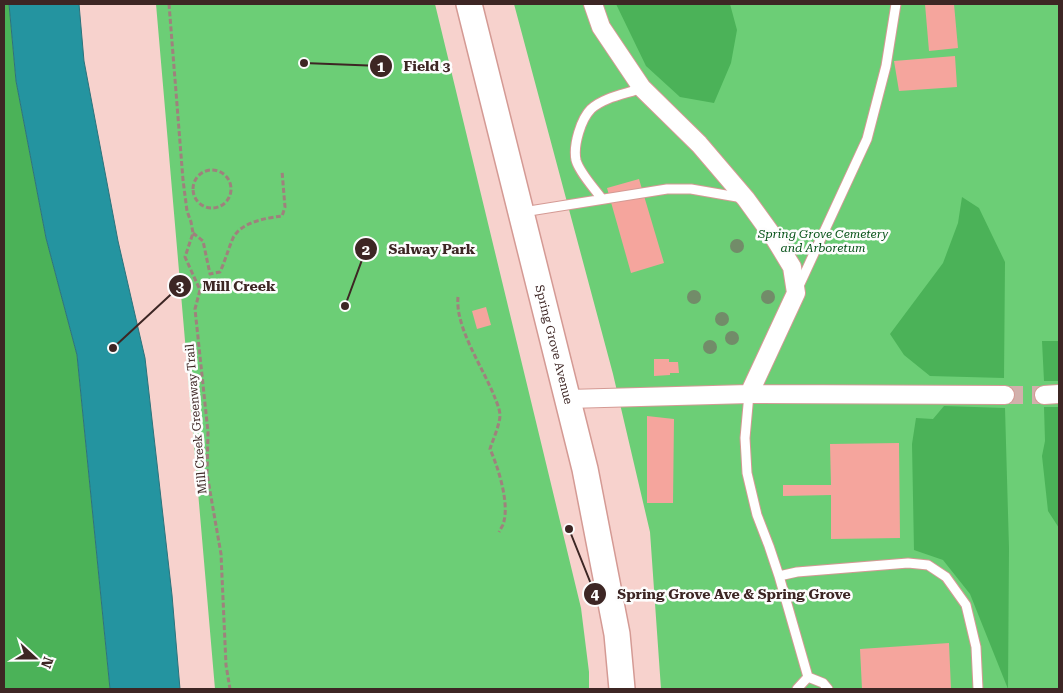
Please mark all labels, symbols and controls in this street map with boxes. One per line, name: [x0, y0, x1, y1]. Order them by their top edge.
callout: Field 3: [368, 52, 460, 81]
text: 1: [377, 58, 386, 76]
text: Field 3: [404, 58, 451, 74]
park label: Spring Grove Cemetery and Arboretum: [757, 227, 889, 255]
callout: Salway Park: [353, 235, 485, 264]
text: 2: [362, 241, 370, 259]
text: Salway Park: [389, 241, 476, 257]
callout: Mill Creek: [168, 272, 286, 301]
text: 3: [176, 278, 185, 296]
text: Mill Creek: [202, 278, 276, 294]
street label: Spring Grove Avenue: [532, 283, 576, 406]
street label: Mill Creek Greenway Trail: [182, 343, 210, 495]
callout: Spring Grove Ave & Spring Grove: [582, 580, 861, 609]
text: 4: [591, 585, 600, 603]
text: Spring Grove Ave & Spring Grove: [617, 586, 851, 602]
north arrow: [10, 633, 60, 683]
text: N: [38, 655, 57, 671]

